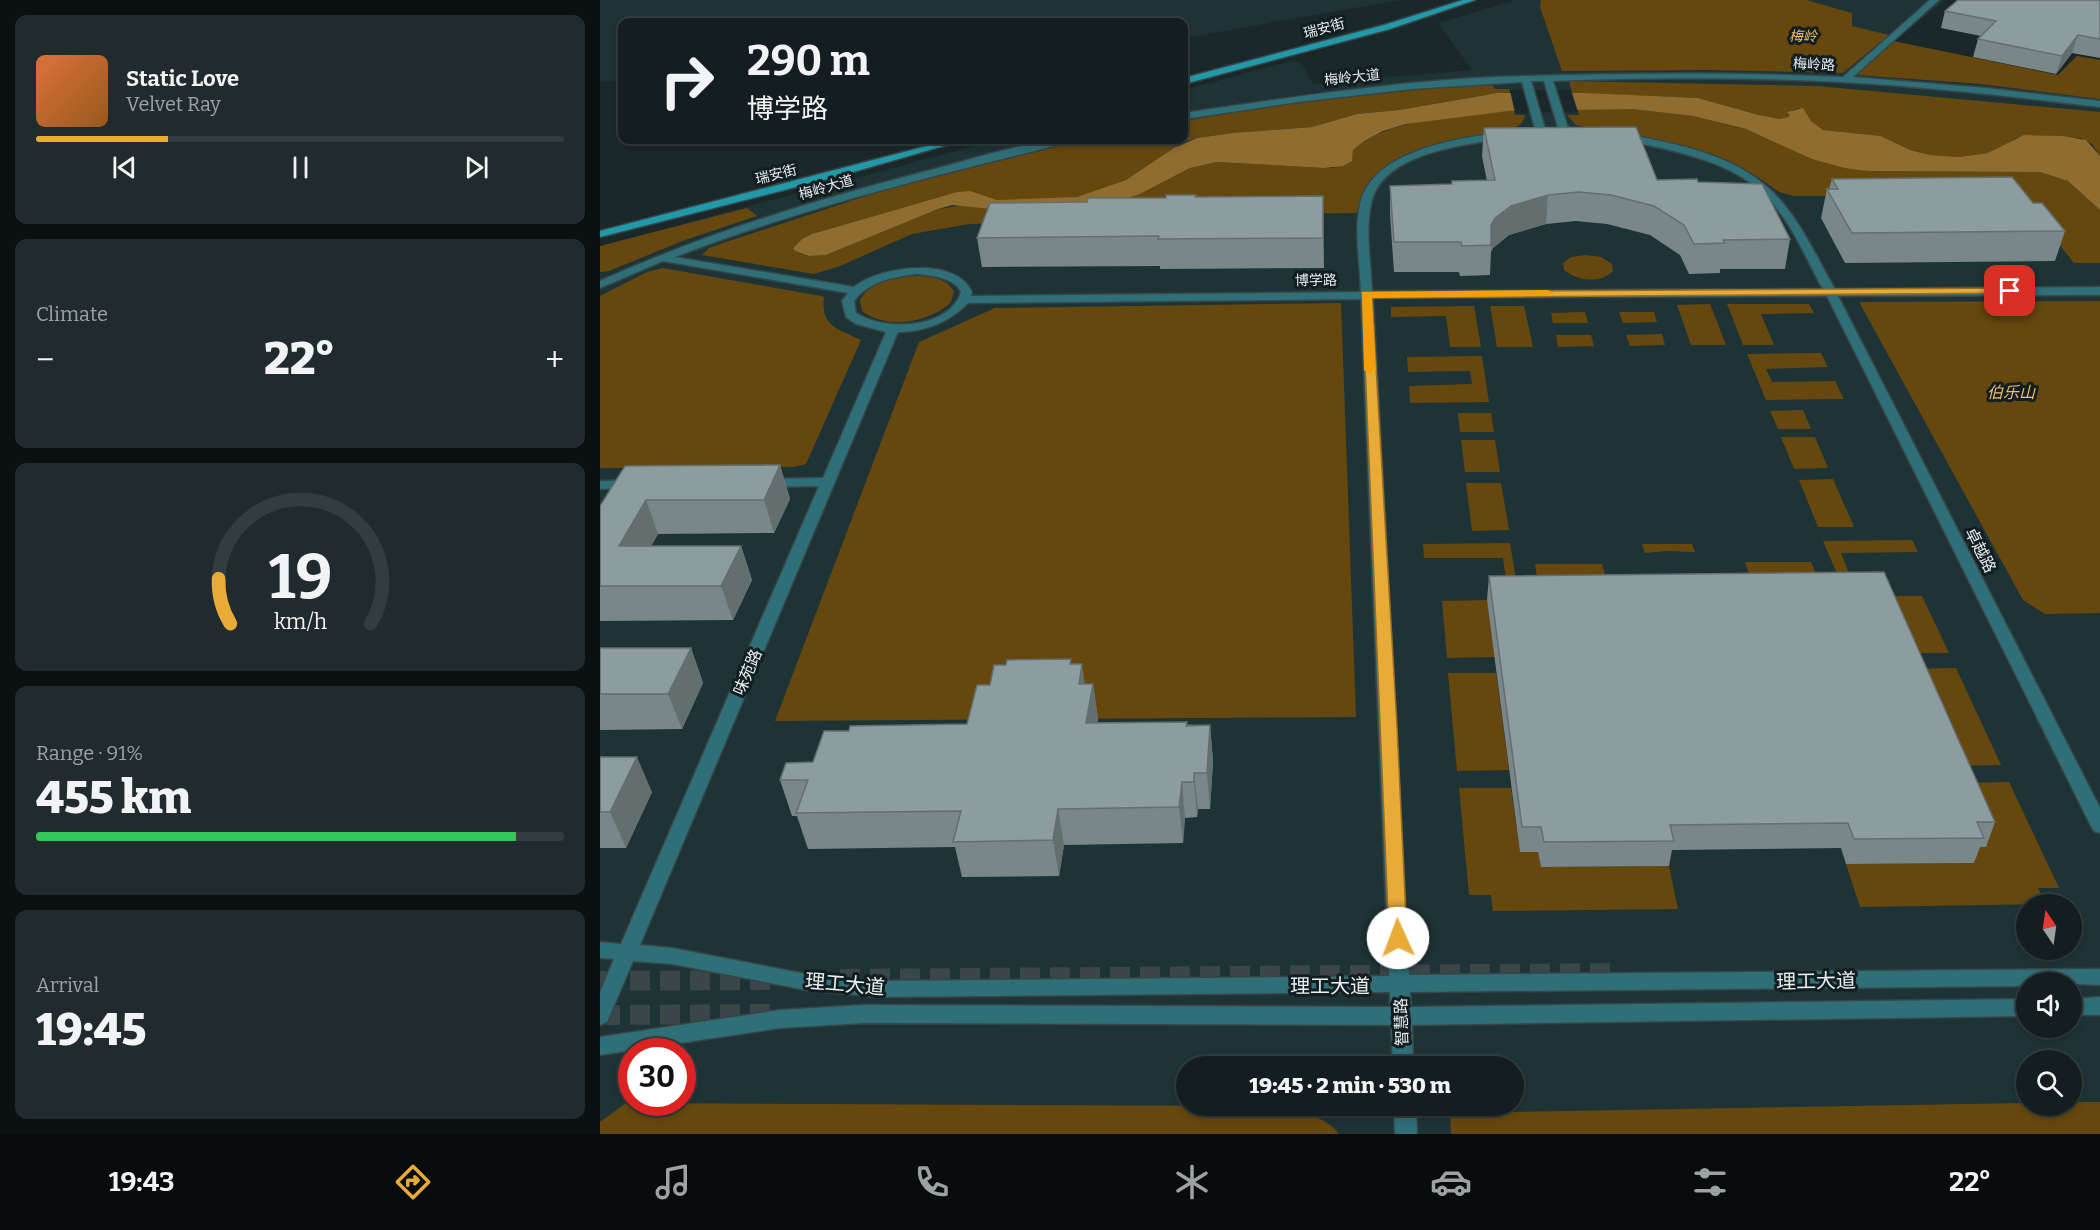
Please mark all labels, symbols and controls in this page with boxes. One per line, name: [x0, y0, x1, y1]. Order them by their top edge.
street label: 瑞安街: [1302, 15, 1347, 42]
park label: 梅岭: [1789, 28, 1819, 45]
text: 290 m: [747, 36, 870, 86]
icon: right: [648, 42, 726, 120]
street label: 梅岭路: [1793, 55, 1835, 74]
text: Static Love: [126, 65, 239, 92]
street label: 梅岭大道: [1323, 66, 1381, 89]
text: Velvet Ray: [126, 92, 221, 116]
text: 博学路: [747, 93, 828, 125]
icon: previous: [108, 151, 141, 184]
icon: pause: [284, 151, 317, 184]
icon: next: [460, 151, 493, 184]
street label: 瑞安街: [754, 161, 799, 188]
street label: 梅岭大道: [797, 172, 855, 203]
pin: [1984, 265, 2035, 316]
street label: 博学路: [1295, 272, 1337, 289]
icon: arrive: [1993, 274, 2026, 307]
text: Climate: [36, 302, 108, 326]
text: 22°: [264, 332, 335, 386]
text: −: [36, 340, 54, 380]
text: +: [545, 340, 564, 380]
park label: 伯乐山: [1987, 383, 2036, 402]
street label: 卓越路: [1961, 525, 2000, 576]
text: 19: [268, 540, 332, 615]
text: km/h: [273, 609, 327, 635]
street label: 味苑路: [729, 646, 766, 698]
text: Range · 91%: [36, 741, 143, 765]
text: 455 km: [36, 771, 191, 825]
north arrow: [2016, 894, 2082, 960]
map controls: [2016, 894, 2082, 1116]
position arrow: [1366, 906, 1430, 970]
street label: 理工大道: [1776, 968, 1856, 994]
street label: 理工大道: [804, 969, 886, 999]
button: sound: [2016, 972, 2082, 1038]
text: Arrival: [36, 973, 99, 997]
street label: 理工大道: [1290, 974, 1370, 998]
street label: 智慧路: [1391, 998, 1412, 1046]
text: 19:45: [36, 1003, 146, 1057]
speed limit sign: 30: [618, 1038, 696, 1116]
button: search: [2016, 1050, 2082, 1116]
text: 19:45 · 2 min · 530 m: [1249, 1072, 1451, 1099]
icon: directions: [392, 1161, 434, 1203]
icon: music: [652, 1161, 694, 1203]
icon: phone: [911, 1161, 953, 1203]
icon: climate: [1171, 1161, 1213, 1203]
icon: car: [1430, 1161, 1472, 1203]
icon: filters: [1689, 1161, 1731, 1203]
text: 19:43: [109, 1166, 175, 1198]
text: 22°: [1949, 1166, 1991, 1198]

